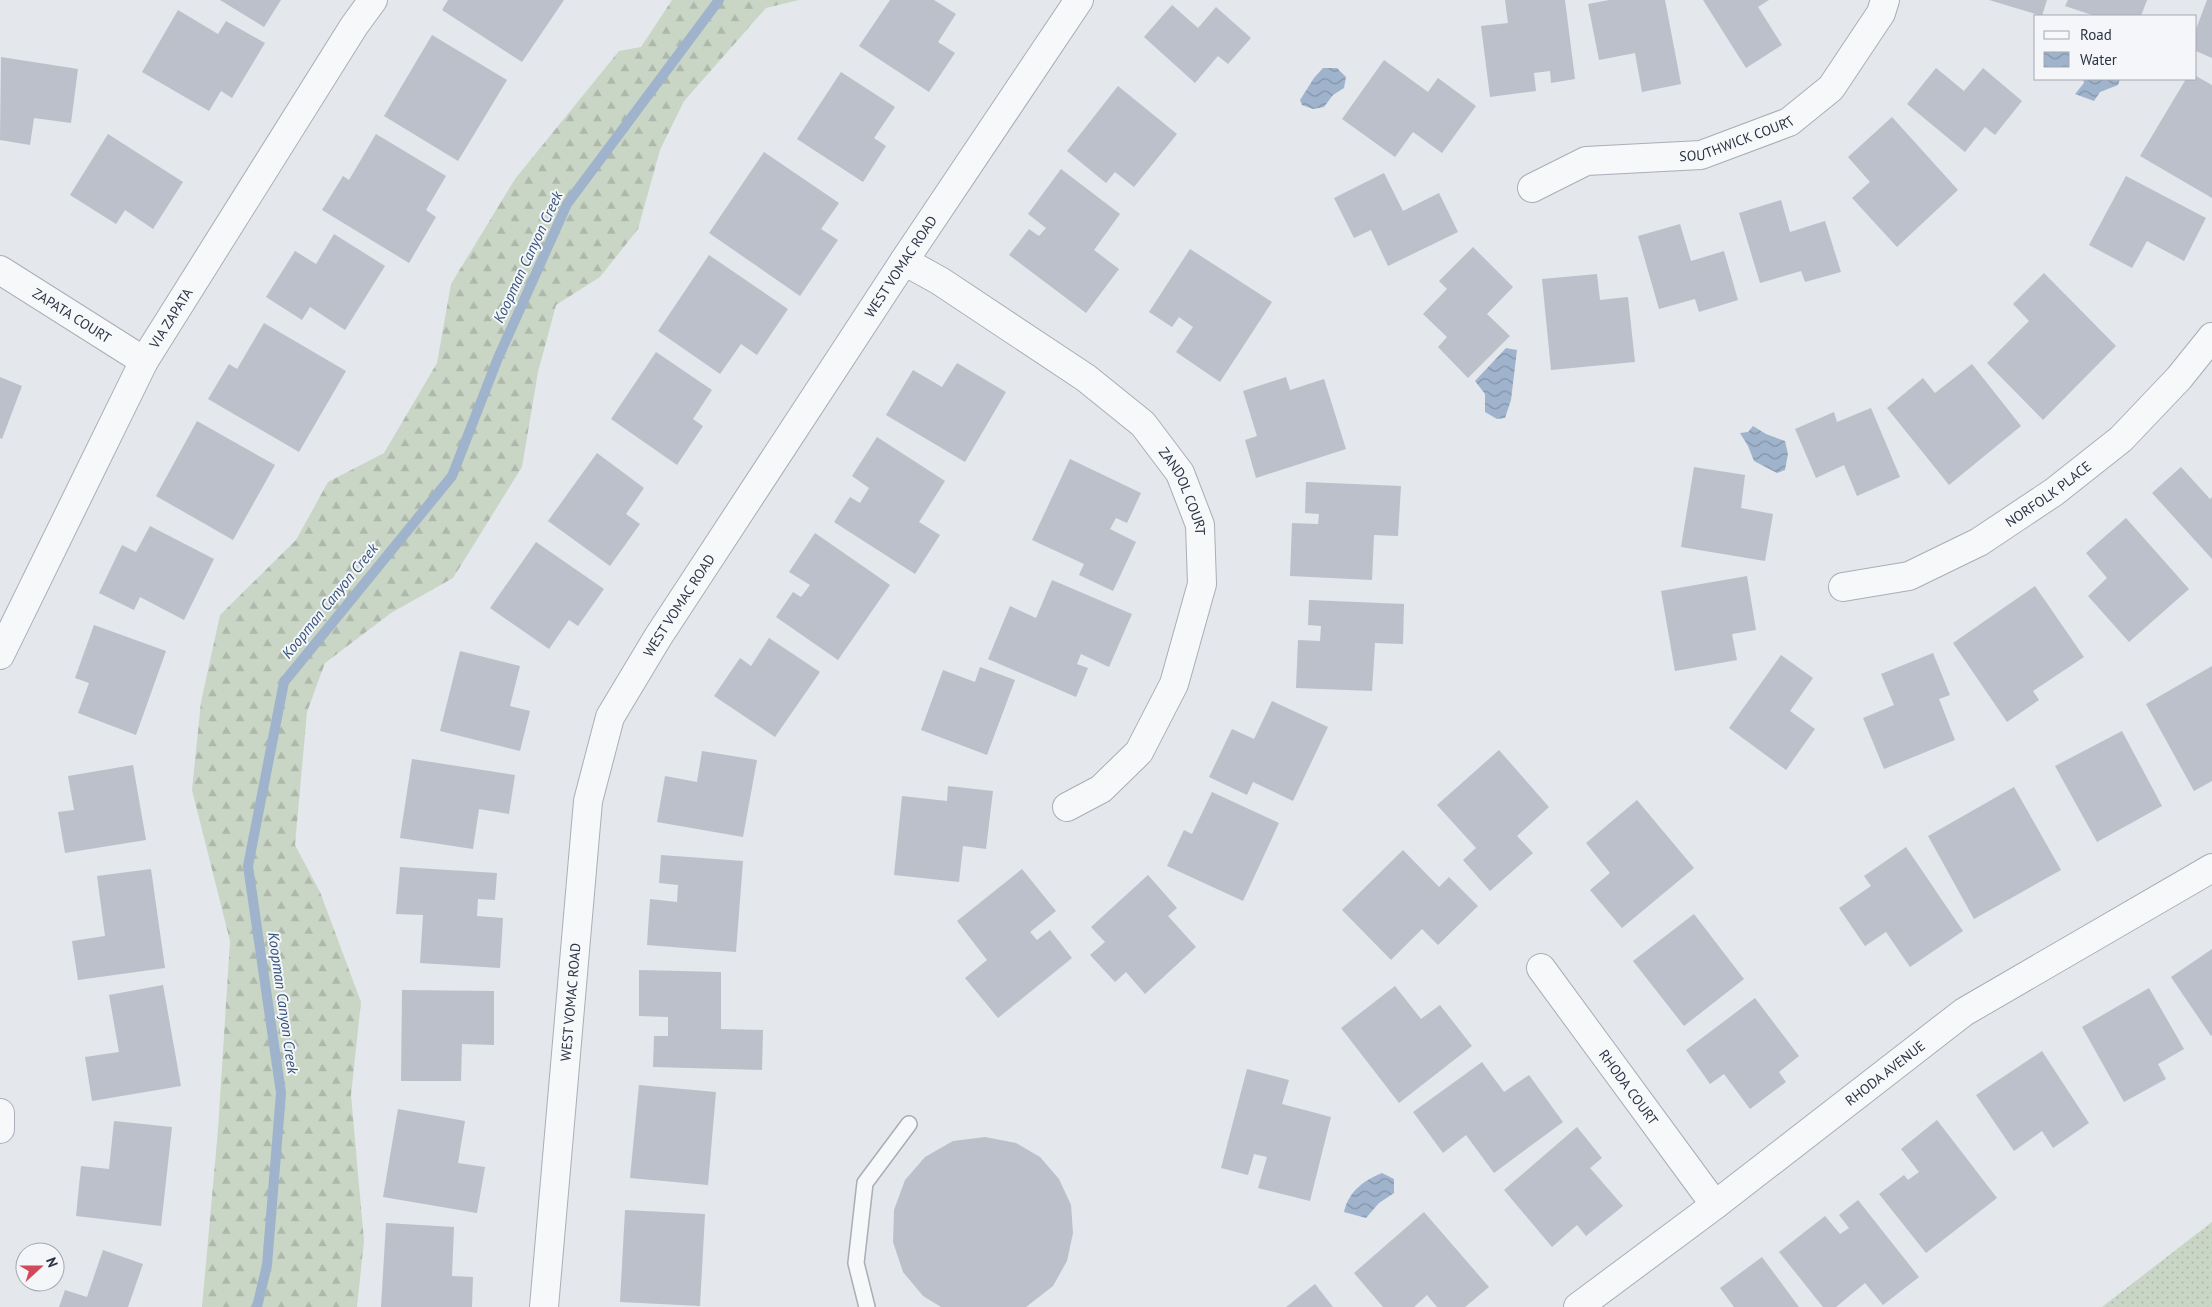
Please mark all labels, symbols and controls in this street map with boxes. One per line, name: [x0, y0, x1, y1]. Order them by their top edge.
legend: [2034, 15, 2197, 80]
text: Road: [2080, 25, 2112, 44]
text: Water: [2080, 50, 2117, 69]
street label: SOUTHWICK COURT: [1679, 112, 1799, 165]
water label: Koopman Canyon Creek: [489, 187, 567, 326]
street label: WEST VOMAC ROAD: [860, 212, 941, 321]
street label: ZAPATA COURT: [29, 284, 115, 347]
street label: VIA ZAPATA: [145, 284, 197, 353]
street label: ZANDOL COURT: [1155, 444, 1209, 536]
street label: NORFOLK PLACE: [2002, 457, 2095, 531]
water label: Koopman Canyon Creek: [277, 538, 383, 662]
street label: WEST VOMAC ROAD: [639, 551, 719, 660]
water label: Koopman Canyon Creek: [264, 931, 303, 1076]
street label: WEST VOMAC ROAD: [556, 942, 585, 1062]
street label: RHODA AVENUE: [1842, 1037, 1929, 1110]
street label: RHODA COURT: [1595, 1046, 1662, 1129]
north arrow: [15, 1242, 65, 1292]
text: N: [42, 1255, 62, 1270]

